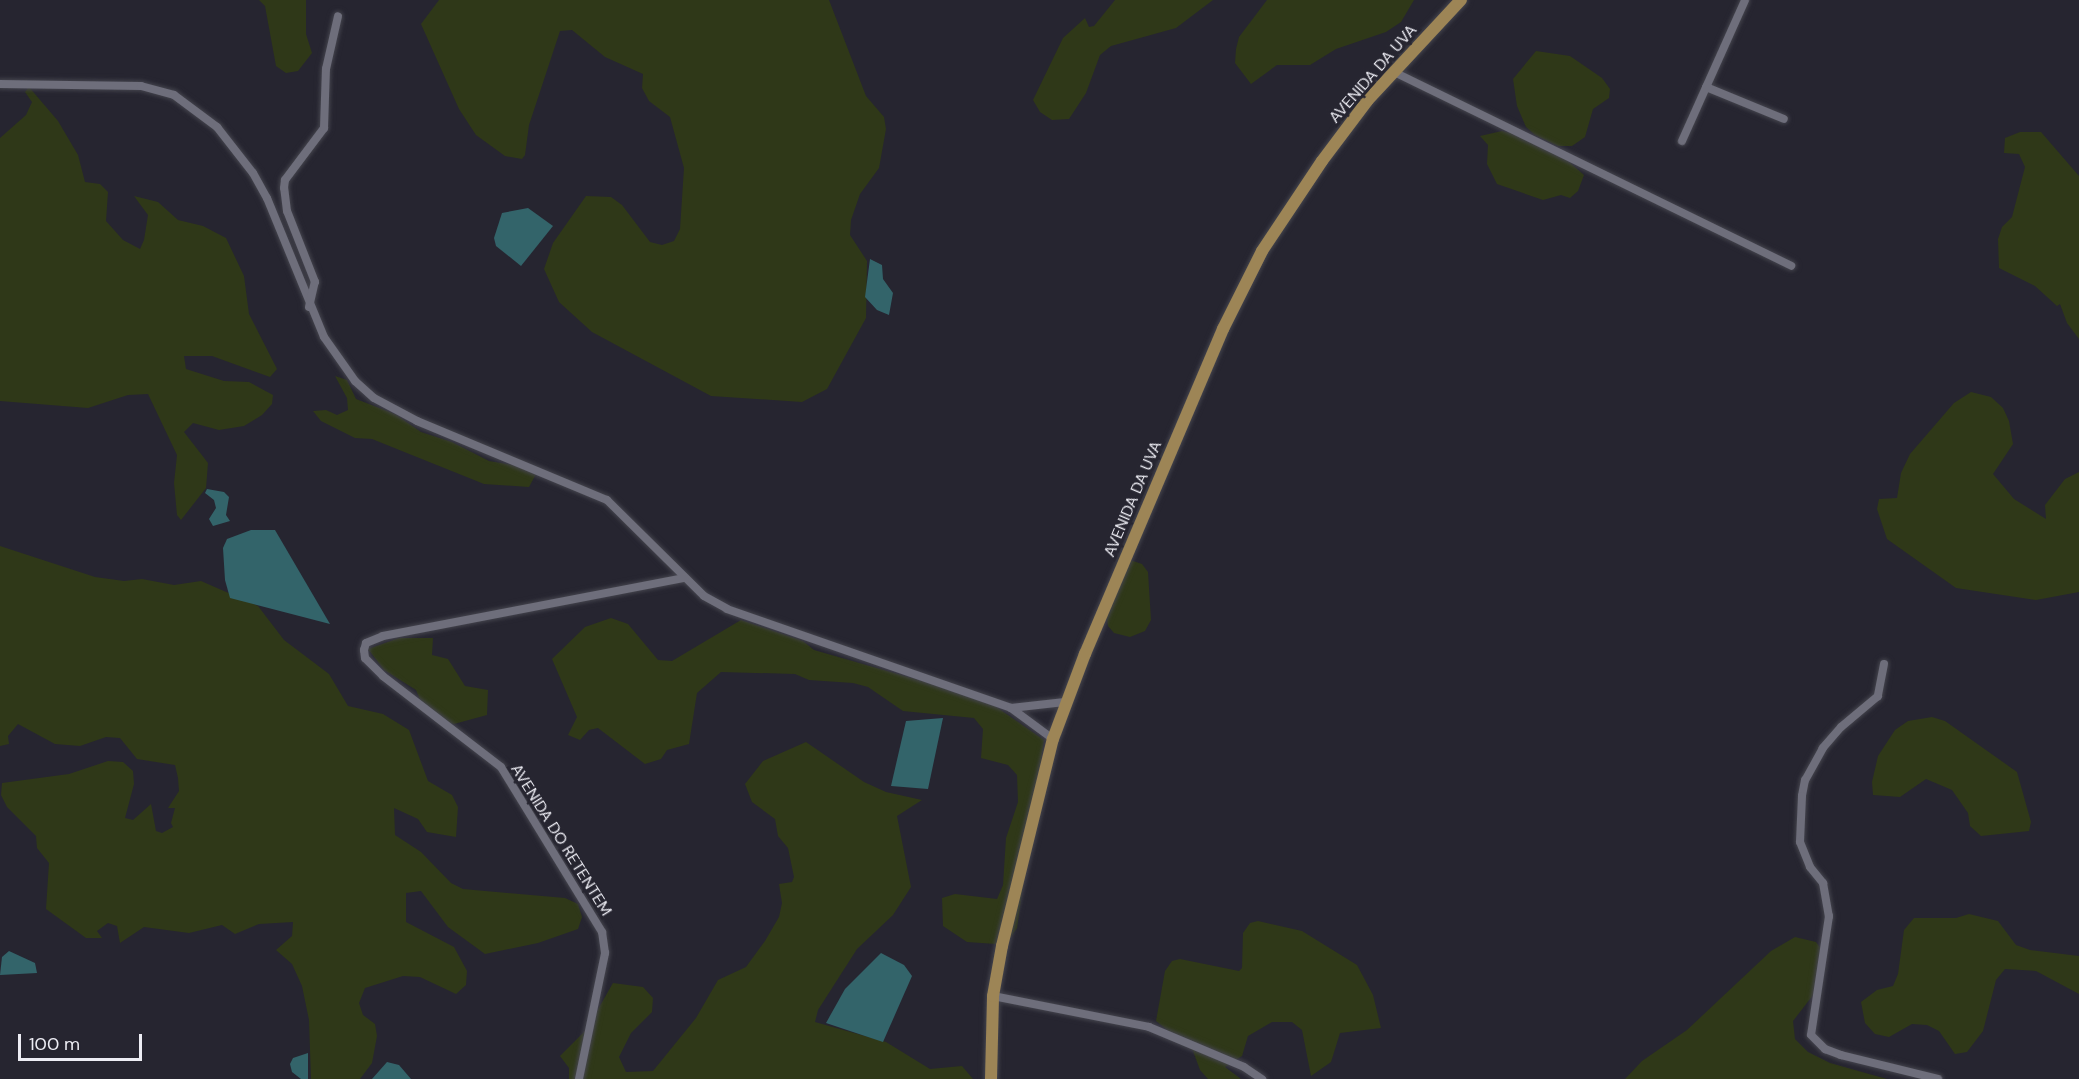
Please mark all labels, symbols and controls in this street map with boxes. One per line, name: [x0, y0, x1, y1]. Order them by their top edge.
street label: AVENIDA DA UVA: [1325, 21, 1421, 127]
street label: AVENIDA DA UVA: [1100, 438, 1166, 560]
street label: AVENIDA DO RETENTEM: [506, 761, 616, 919]
scale bar: [21, 1022, 146, 1060]
text: 100 m: [29, 1032, 80, 1056]

